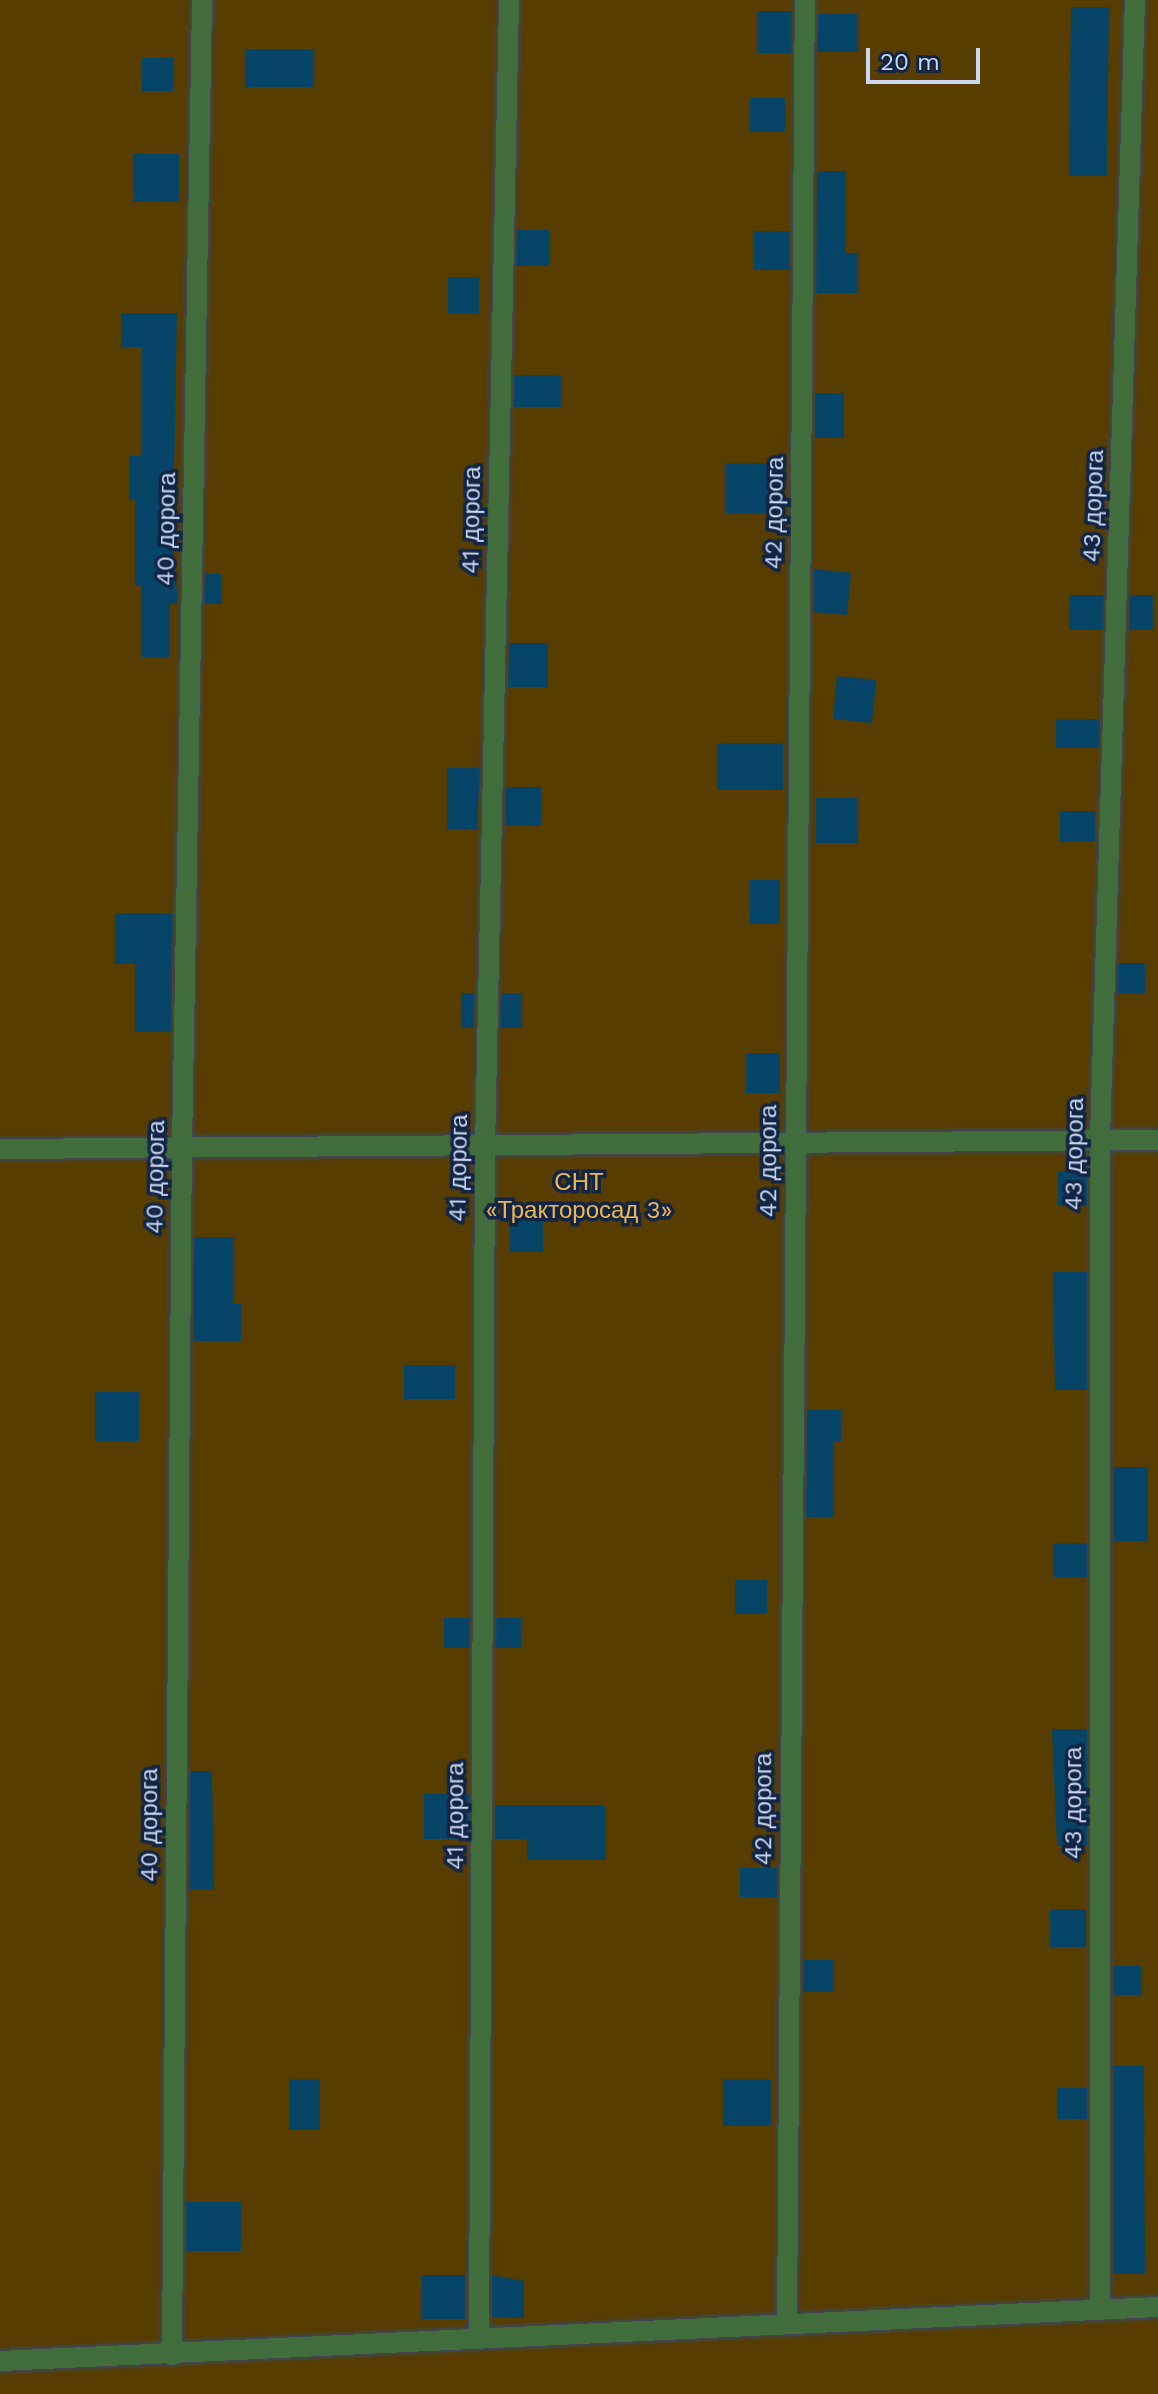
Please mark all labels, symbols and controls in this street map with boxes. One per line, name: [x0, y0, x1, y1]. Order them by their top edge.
scale bar: [870, 32, 984, 82]
text: 20 m: [880, 48, 940, 76]
street label: 43 дорога: [1078, 449, 1110, 563]
street label: 42 дорога: [760, 457, 790, 569]
street label: 41 дорога: [457, 466, 487, 574]
street label: 40 дорога: [152, 472, 182, 586]
street label: 43 дорога: [1060, 1098, 1090, 1210]
street label: 42 дорога: [755, 1105, 783, 1217]
street label: 41 дорога: [444, 1114, 474, 1222]
street label: 40 дорога: [141, 1120, 171, 1234]
park label: СНТ «Тракторосад 3»: [486, 1169, 672, 1225]
street label: 43 дорога: [1060, 1747, 1088, 1859]
street label: 42 дорога: [750, 1753, 778, 1865]
street label: 41 дорога: [442, 1762, 470, 1870]
street label: 40 дорога: [136, 1768, 164, 1882]

